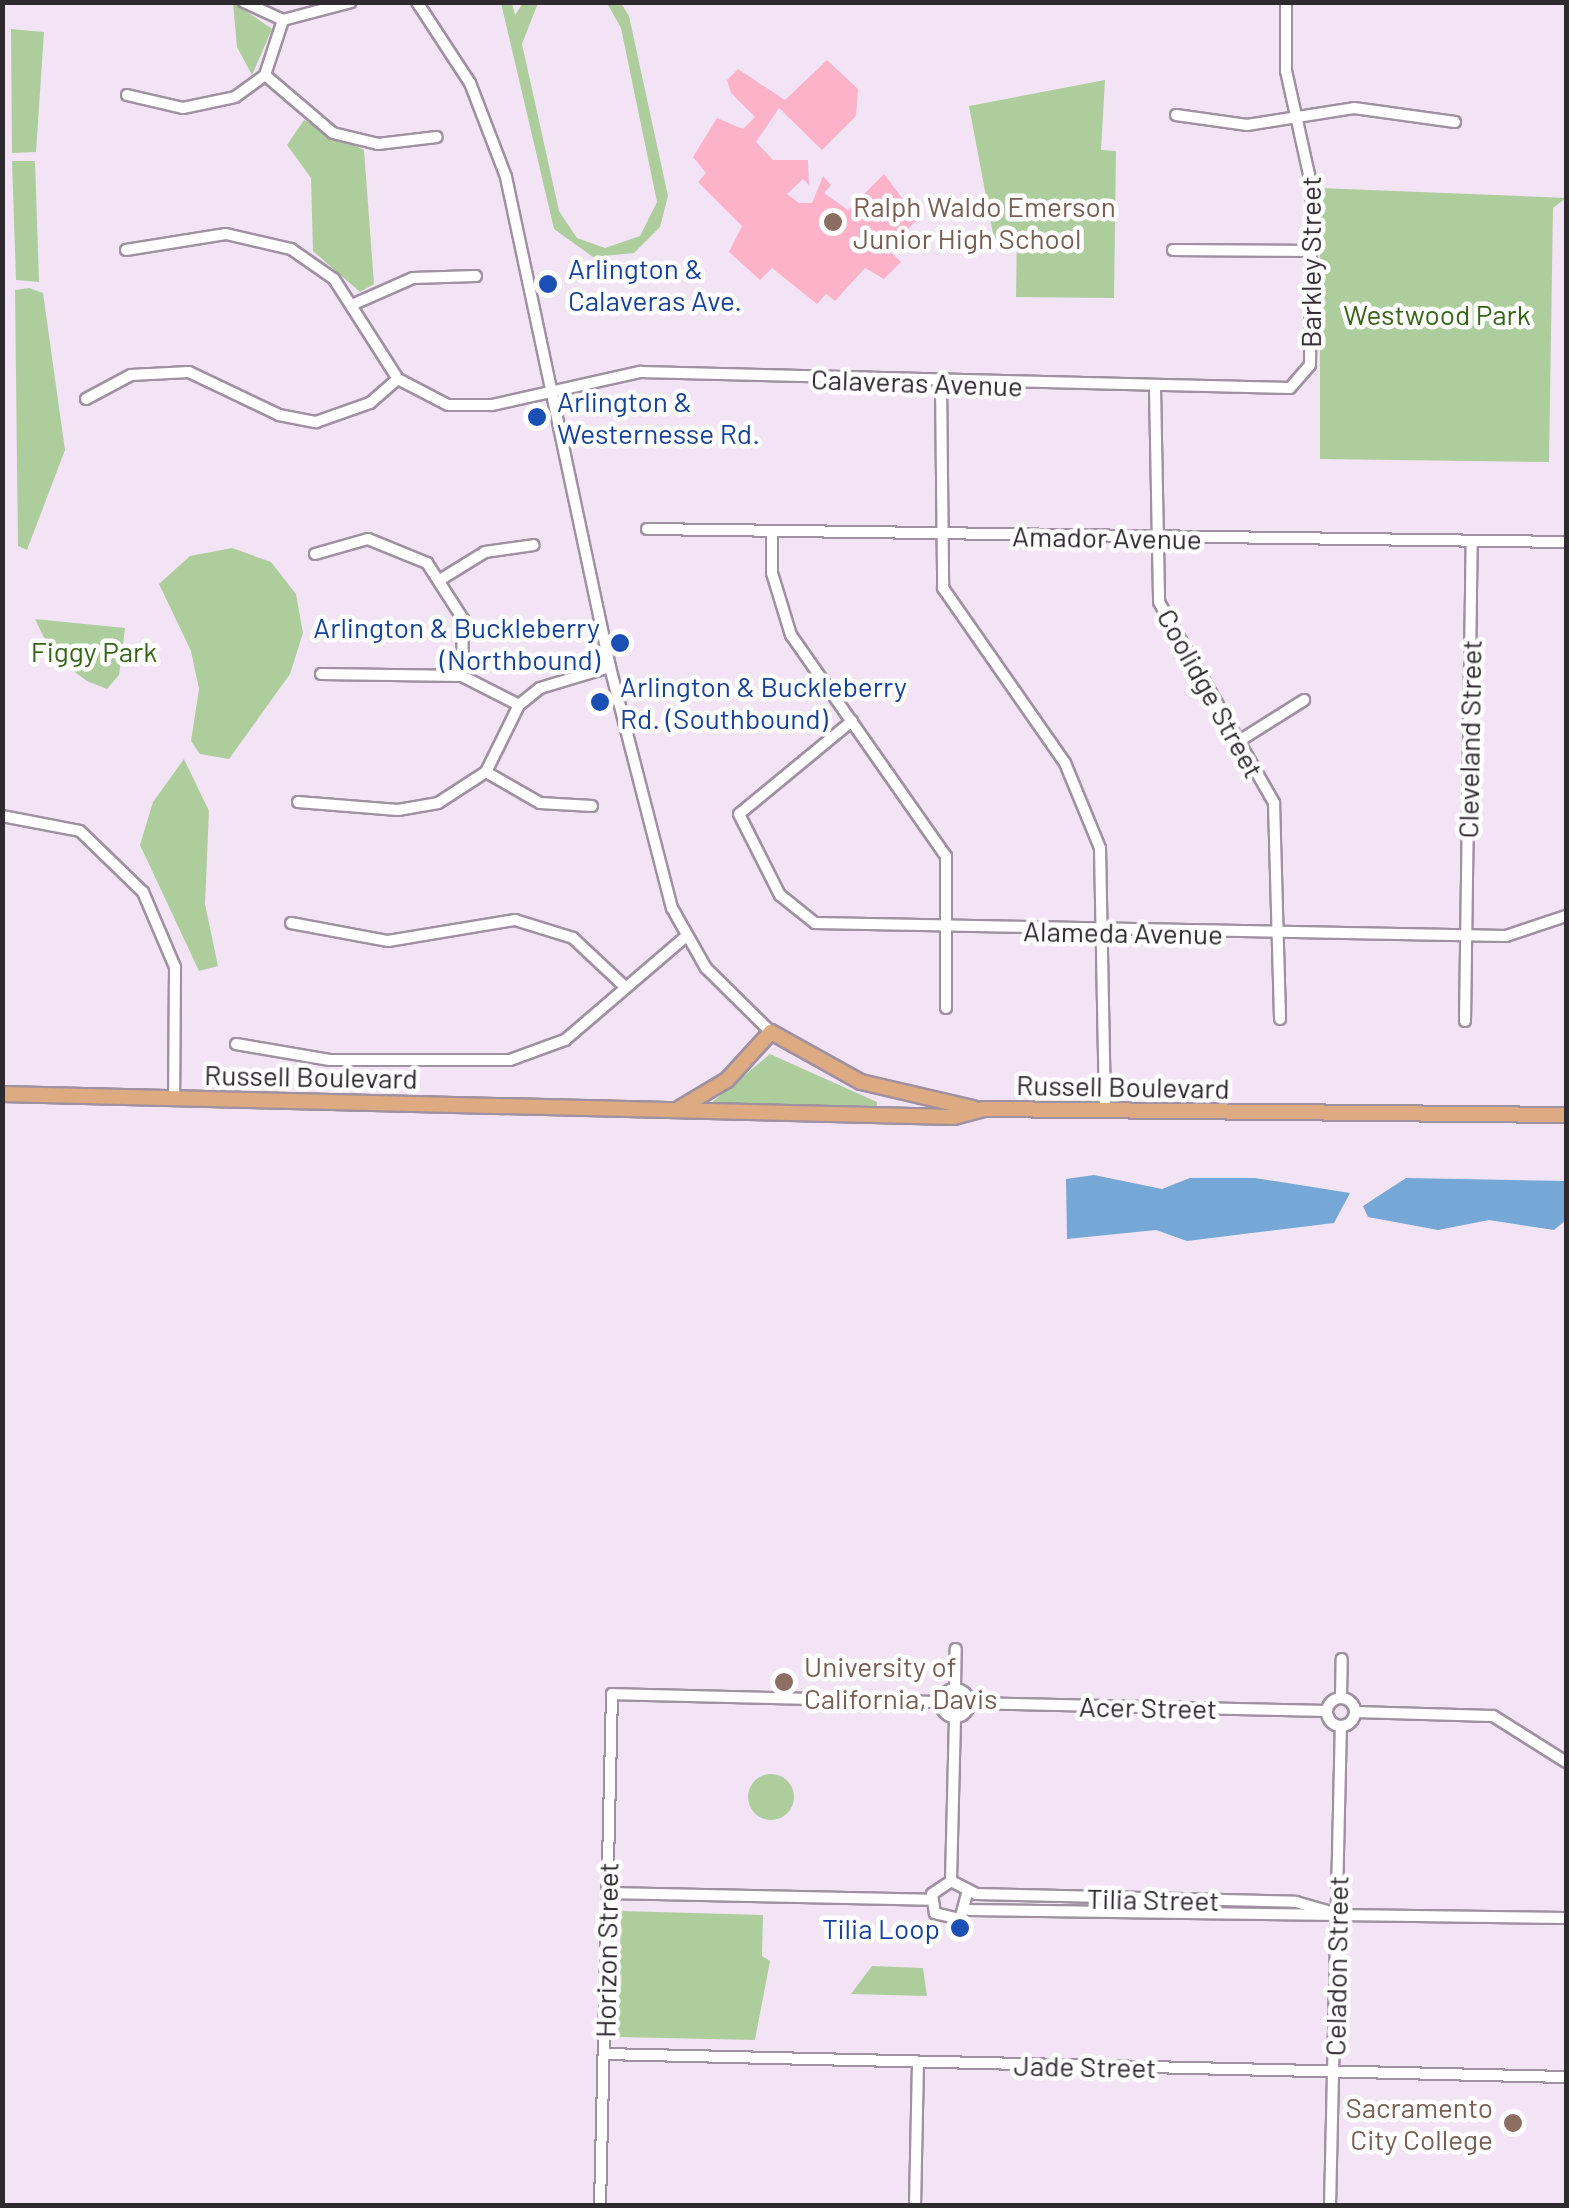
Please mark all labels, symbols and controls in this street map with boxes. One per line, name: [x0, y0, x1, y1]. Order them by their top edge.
street label: Barkley Street: [1293, 176, 1327, 348]
place label: Ralph Waldo Emerson Junior High School: [853, 189, 1116, 255]
marker: Ralph Waldo Emerson Junior High School: [822, 211, 844, 233]
place label: Arlington & Calaveras Ave.: [568, 251, 742, 317]
marker: Arlington & Calaveras Ave.: [537, 273, 559, 295]
park label: Westwood Park: [1343, 297, 1531, 331]
street label: Calaveras Avenue: [811, 362, 1023, 402]
place label: Arlington & Westernesse Rd.: [557, 384, 760, 450]
marker: Arlington & Westernesse Rd.: [526, 406, 548, 428]
street label: Amador Avenue: [1012, 519, 1202, 555]
street label: Coolidge Street: [1151, 603, 1271, 783]
place label: Arlington & Buckleberry (Northbound): [313, 610, 600, 676]
marker: Arlington & Buckleberry (Northbound): [609, 632, 631, 654]
park label: Figgy Park: [31, 634, 157, 668]
street label: Cleveland Street: [1450, 639, 1488, 839]
place label: Arlington & Buckleberry Rd. (Southbound): [620, 669, 907, 735]
marker: Arlington & Buckleberry Rd. (Southbound): [589, 691, 611, 713]
street label: Alameda Avenue: [1023, 913, 1223, 951]
street label: Russell Boulevard: [204, 1057, 418, 1095]
street label: Russell Boulevard: [1016, 1067, 1230, 1105]
place label: University of California, Davis: [804, 1649, 998, 1715]
marker: University of California, Davis: [773, 1671, 795, 1693]
street label: Acer Street: [1079, 1689, 1217, 1725]
street label: Horizon Street: [588, 1862, 624, 2038]
street label: Celadon Street: [1318, 1876, 1354, 2056]
street label: Tilia Street: [1086, 1881, 1220, 1917]
place label: Tilia Loop: [822, 1911, 940, 1945]
marker: Tilia Loop: [949, 1917, 971, 1939]
street label: Jade Street: [1013, 2048, 1157, 2084]
place label: Sacramento City College: [1345, 2090, 1493, 2156]
marker: Sacramento City College: [1502, 2112, 1524, 2134]

